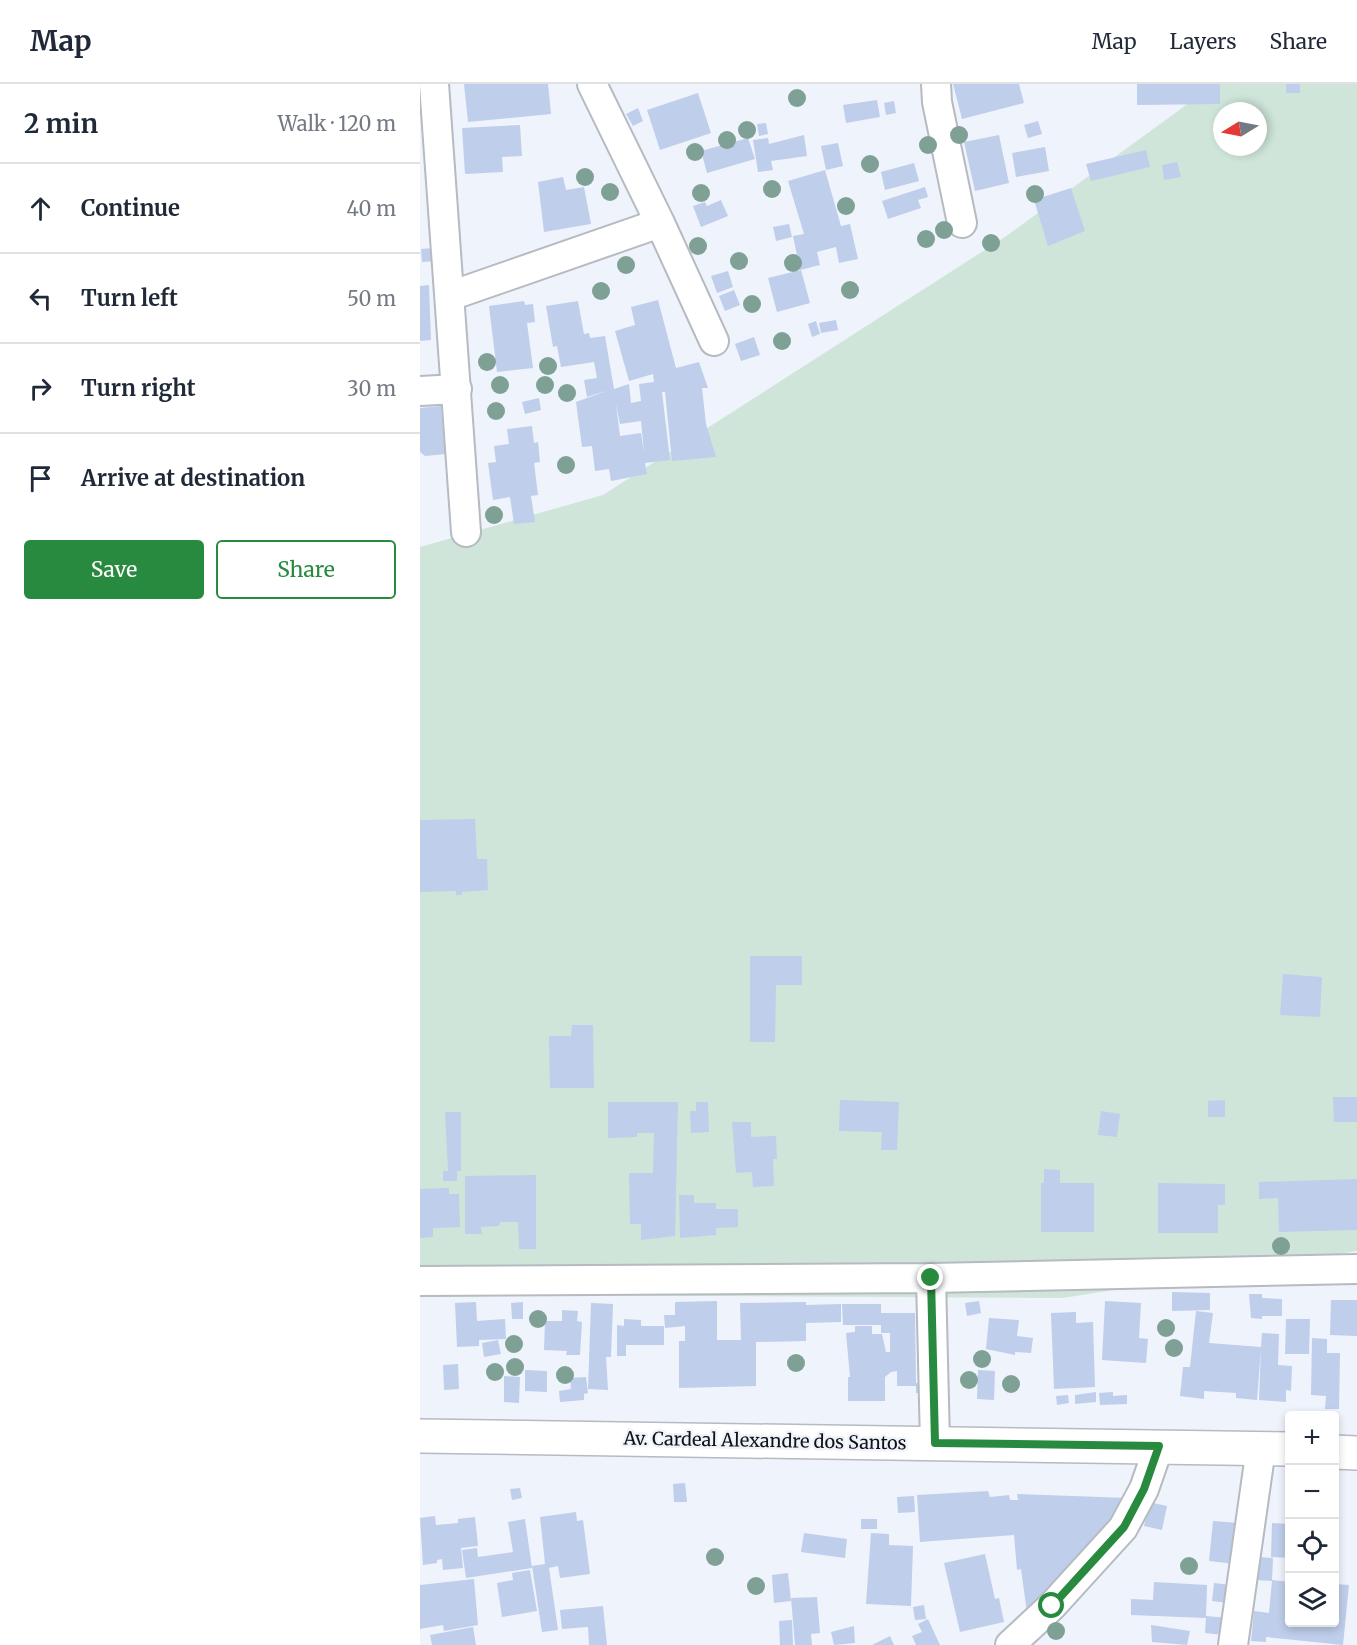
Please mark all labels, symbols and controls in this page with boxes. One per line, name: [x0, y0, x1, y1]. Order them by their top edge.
text: Map: [30, 23, 92, 59]
text: Map: [1092, 28, 1137, 55]
text: Layers: [1170, 28, 1237, 55]
text: Share: [1270, 28, 1327, 55]
north arrow: [1213, 102, 1267, 156]
text: 2 min: [24, 107, 98, 140]
text: Walk · 120 m: [278, 111, 396, 136]
icon: ahead: [24, 192, 57, 225]
text: Continue: [81, 194, 180, 222]
text: 40 m: [346, 196, 396, 221]
icon: left: [24, 282, 57, 315]
text: Turn left: [81, 284, 178, 312]
text: 50 m: [347, 286, 396, 311]
icon: right: [24, 372, 57, 405]
text: Turn right: [81, 374, 195, 402]
text: 30 m: [347, 376, 396, 401]
icon: arrive: [24, 462, 57, 495]
text: Arrive at destination: [81, 464, 305, 492]
button: Save: [24, 540, 204, 599]
button: Share: [216, 540, 396, 599]
route end: [917, 1264, 943, 1290]
map controls: [1285, 1411, 1339, 1627]
button: +: [1285, 1411, 1339, 1465]
street label: Av. Cardeal Alexandre dos Santos: [622, 1427, 907, 1454]
button: −: [1285, 1465, 1339, 1519]
button: locate: [1285, 1519, 1339, 1573]
button: layers: [1285, 1573, 1339, 1627]
route start: [1038, 1592, 1064, 1618]

